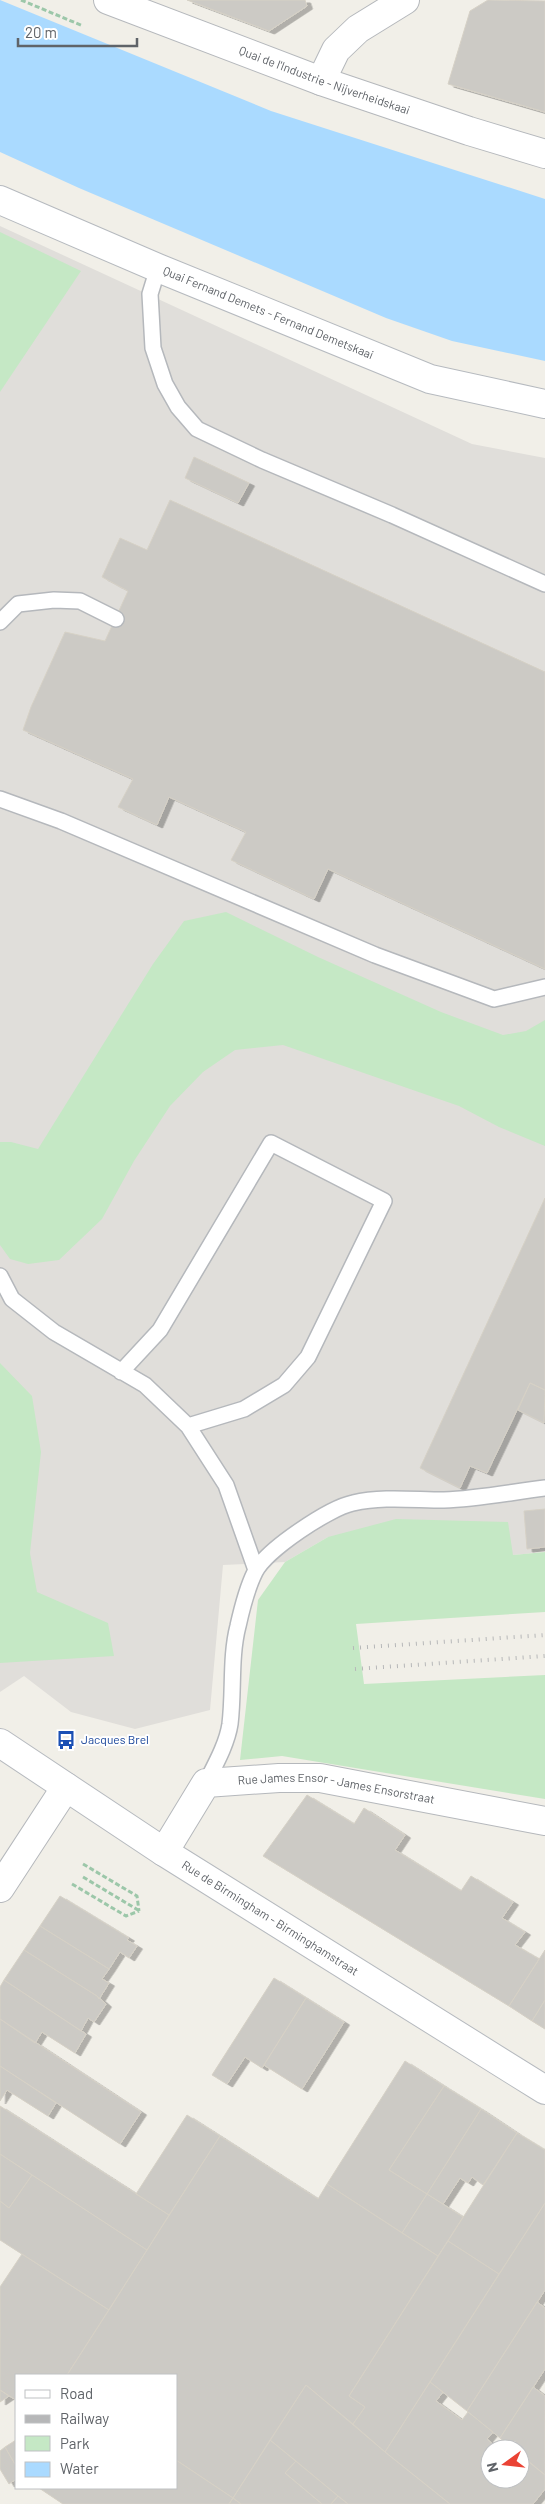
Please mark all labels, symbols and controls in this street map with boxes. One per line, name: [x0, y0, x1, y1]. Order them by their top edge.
scale bar: [18, 15, 136, 47]
text: 20 m: [25, 23, 57, 41]
street label: Quai de l'Industrie - Nijverheidskaai: [237, 43, 412, 117]
street label: Quai Fernand Demets - Fernand Demetskaai: [161, 263, 376, 361]
bus stop icon: Jacques Brel: [55, 1729, 77, 1751]
place label: Jacques Brel: [81, 1732, 149, 1746]
street label: Rue James Ensor - James Ensorstraat: [237, 1770, 436, 1806]
street label: Rue de Birmingham - Birminghamstraat: [180, 1857, 361, 1978]
legend: [15, 2374, 178, 2489]
text: Road: [60, 2384, 93, 2402]
text: Railway: [60, 2409, 109, 2427]
text: Park: [60, 2434, 90, 2452]
north arrow: [480, 2439, 530, 2489]
text: Water: [60, 2459, 99, 2477]
text: N: [483, 2461, 501, 2474]

